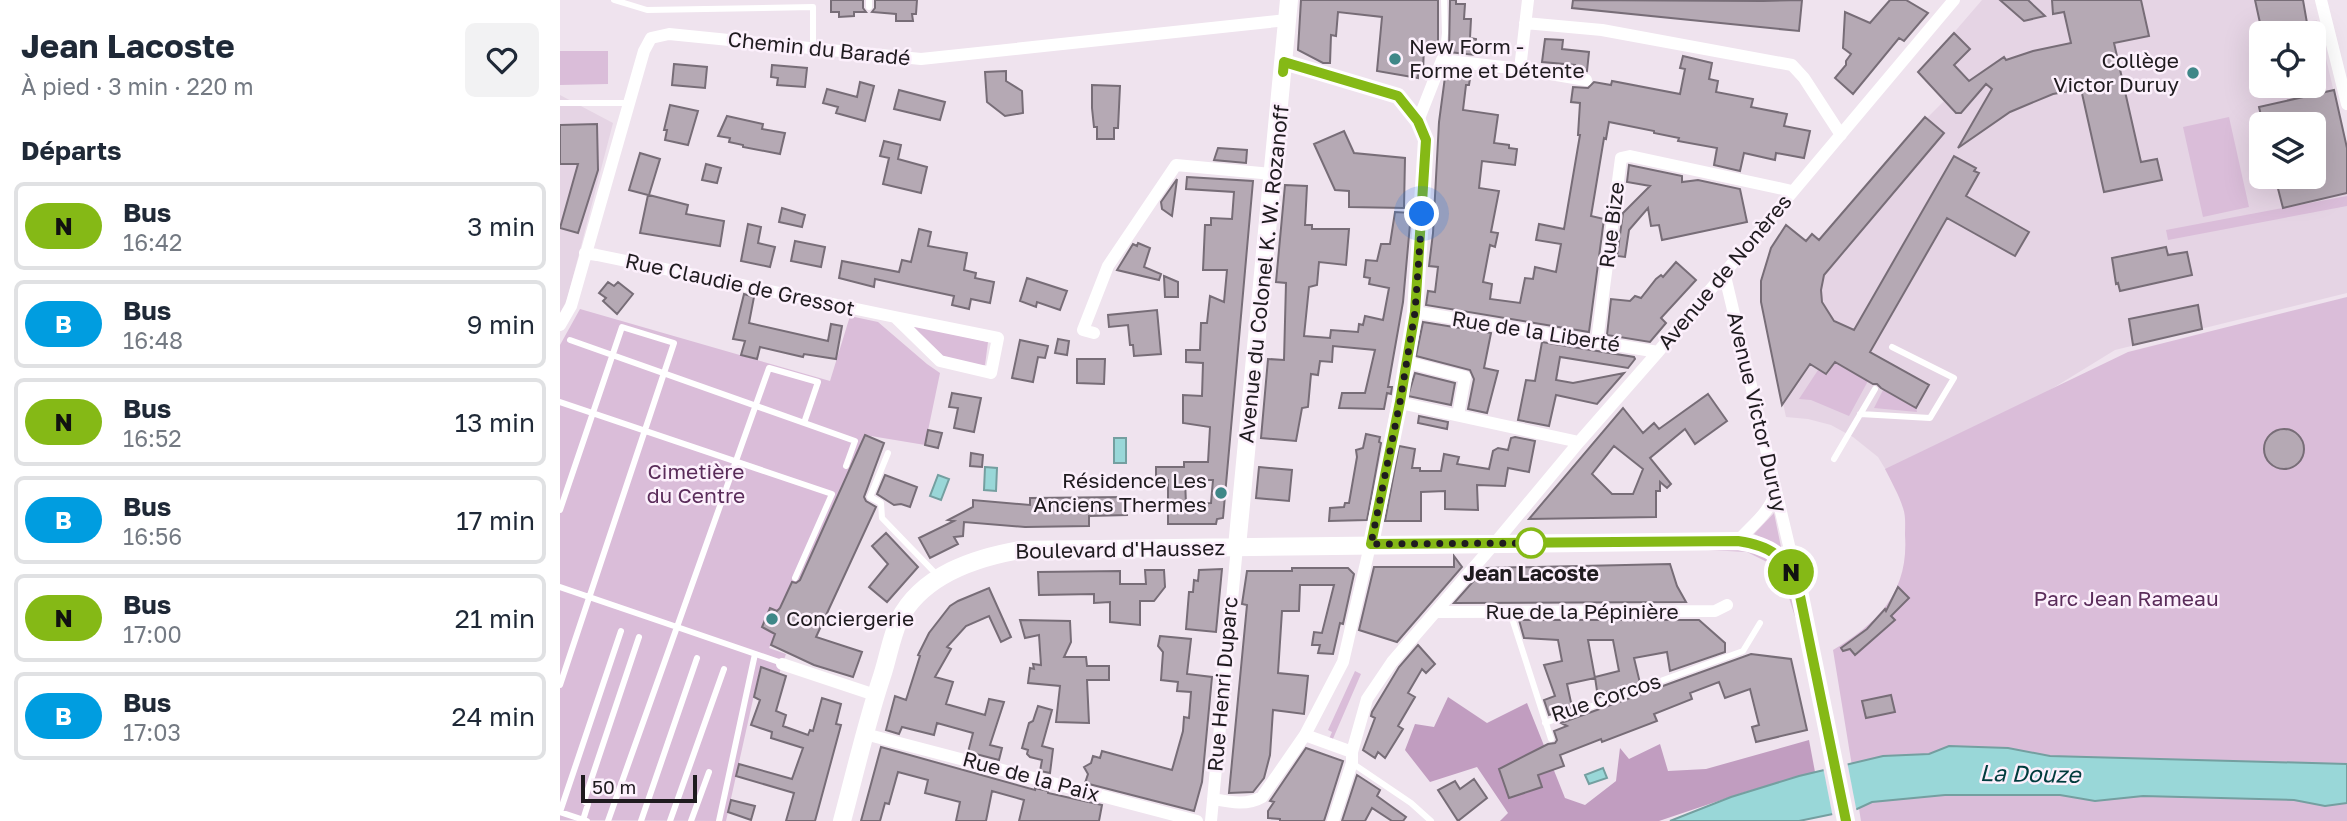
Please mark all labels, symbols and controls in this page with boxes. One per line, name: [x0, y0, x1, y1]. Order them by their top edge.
map controls: [2249, 21, 2326, 189]
button: locate: [2249, 21, 2326, 98]
button: heart: [465, 23, 539, 97]
street label: Chemin du Baradé: [726, 25, 912, 71]
text: Jean Lacoste: [21, 26, 235, 65]
place label: New Form - Forme et Détente: [1409, 33, 1585, 83]
place label: Collège Victor Duruy: [2053, 47, 2179, 97]
marker: New Form - Forme et Détente: [1387, 51, 1403, 67]
marker: Collège Victor Duruy: [2185, 65, 2201, 81]
text: À pied · 3 min · 220 m: [21, 72, 254, 100]
street label: Avenue du Colonel K. W. Rozanoff: [1232, 103, 1294, 444]
button: layers: [2249, 112, 2326, 189]
text: Départs: [21, 135, 122, 166]
street label: Rue Bize: [1593, 180, 1629, 269]
street label: Avenue de Nonères: [1652, 188, 1797, 354]
your location: [1404, 196, 1439, 231]
text: Bus: [123, 197, 171, 228]
text: N: [54, 211, 73, 240]
text: 3 min: [467, 211, 535, 242]
text: 16:42: [123, 228, 182, 256]
street label: Rue Claudie de Gressot: [623, 247, 857, 321]
text: Bus: [123, 295, 171, 326]
street label: Rue de la Liberté: [1450, 305, 1622, 357]
text: B: [55, 309, 72, 338]
text: 9 min: [467, 309, 535, 340]
street label: Avenue Victor Duruy: [1722, 309, 1794, 515]
text: 16:48: [123, 326, 183, 354]
text: Bus: [123, 393, 171, 424]
text: N: [54, 407, 73, 436]
text: 13 min: [455, 407, 535, 438]
text: 16:52: [123, 424, 182, 452]
park label: Cimetière du Centre: [647, 458, 745, 508]
place label: Résidence Les Anciens Thermes: [1033, 467, 1207, 517]
marker: Résidence Les Anciens Thermes: [1213, 485, 1229, 501]
text: Bus: [123, 491, 171, 522]
text: B: [55, 505, 72, 534]
text: 17 min: [456, 505, 535, 536]
text: 16:56: [123, 522, 182, 550]
marker: Jean Lacoste: [1516, 528, 1546, 558]
street label: Boulevard d'Haussez: [1015, 534, 1225, 564]
line badge: N: [1768, 549, 1814, 595]
text: N: [1782, 557, 1800, 586]
place label: Jean Lacoste: [1463, 560, 1599, 586]
park label: Parc Jean Rameau: [2033, 585, 2219, 611]
text: Bus: [123, 589, 171, 620]
street label: Rue Henri Duparc: [1201, 595, 1243, 773]
street label: Rue de la Pépinière: [1485, 598, 1679, 624]
text: N: [54, 603, 73, 632]
text: 21 min: [455, 603, 535, 634]
place label: Conciergerie: [786, 605, 914, 631]
marker: Conciergerie: [764, 611, 780, 627]
text: 17:00: [123, 620, 182, 648]
street label: Rue Corcos: [1547, 667, 1664, 727]
text: Bus: [123, 687, 171, 718]
text: B: [55, 701, 72, 730]
text: 24 min: [452, 701, 535, 732]
text: 17:03: [123, 718, 181, 746]
street label: Rue de la Paix: [960, 745, 1103, 807]
water label: La Douze: [1979, 758, 2082, 788]
scale bar: [581, 772, 696, 804]
text: 50 m: [592, 775, 636, 798]

